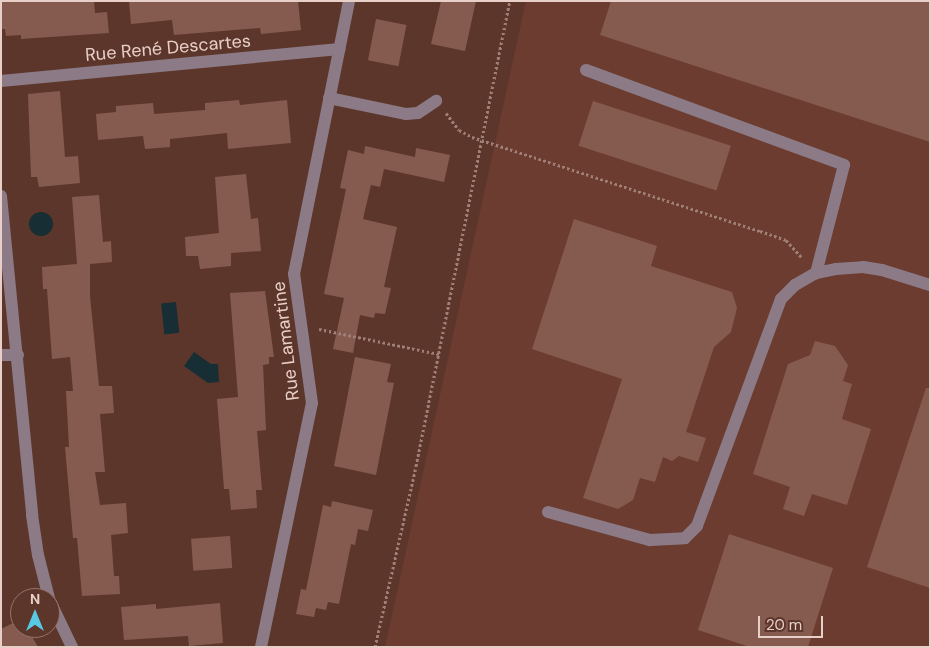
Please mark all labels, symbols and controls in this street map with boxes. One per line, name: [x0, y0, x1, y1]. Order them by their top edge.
street label: Rue René Descartes: [84, 30, 252, 66]
street label: Rue Lamartine: [268, 280, 304, 402]
north arrow: [10, 588, 60, 638]
text: N: [30, 590, 40, 608]
scale bar: [761, 606, 826, 638]
text: 20 m: [766, 615, 802, 635]

